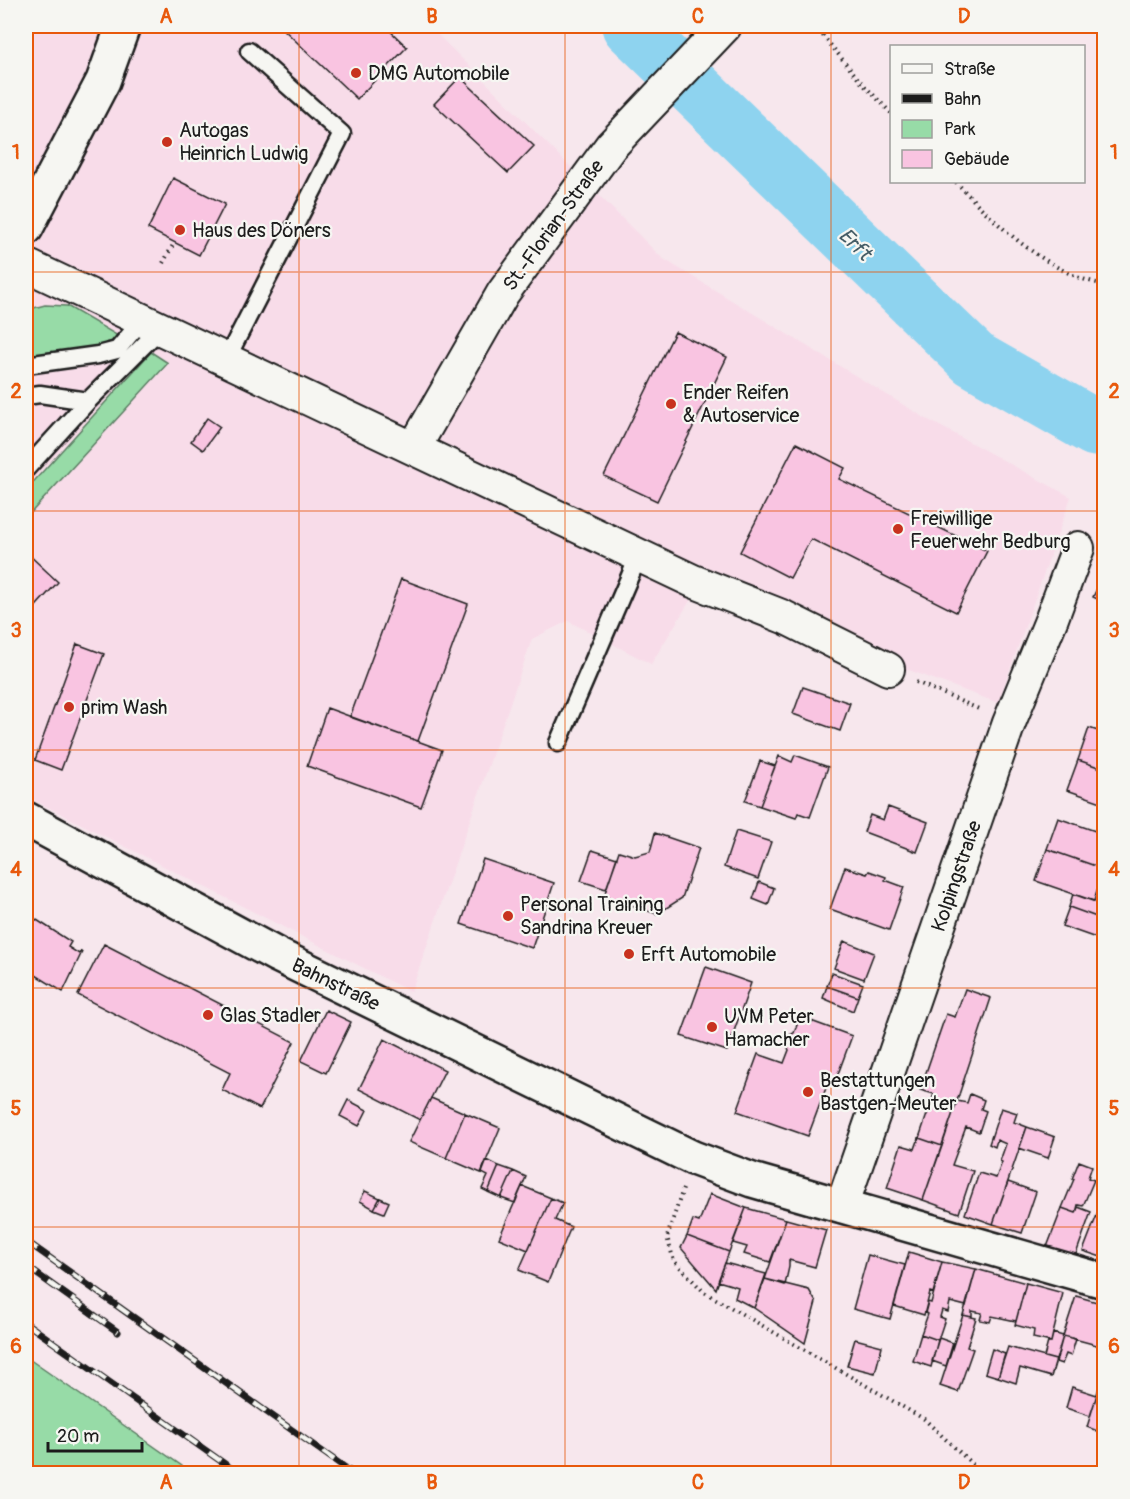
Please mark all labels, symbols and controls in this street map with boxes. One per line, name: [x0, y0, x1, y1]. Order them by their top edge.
text: A: [160, 4, 173, 29]
text: B: [426, 4, 438, 29]
text: C: [692, 4, 704, 29]
text: D: [958, 4, 971, 29]
legend: [890, 45, 1085, 183]
text: Straße: [944, 58, 995, 81]
place label: DMG Automobile: [368, 61, 510, 86]
marker: DMG Automobile: [349, 66, 363, 80]
text: Bahn: [944, 88, 981, 111]
place label: Autogas Heinrich Ludwig: [179, 118, 308, 166]
text: Park: [944, 118, 976, 141]
marker: Autogas Heinrich Ludwig: [160, 135, 174, 149]
text: 1: [12, 140, 20, 165]
text: 1: [1110, 140, 1118, 165]
text: Gebäude: [944, 148, 1009, 171]
street label: St.-Florian-Straße: [497, 155, 610, 296]
place label: Haus des Döners: [192, 218, 331, 243]
water label: Erft: [833, 222, 879, 268]
marker: Haus des Döners: [173, 223, 187, 237]
text: 2: [10, 379, 22, 404]
text: 2: [1108, 379, 1120, 404]
place label: Ender Reifen & Autoservice: [683, 380, 800, 428]
marker: Ender Reifen & Autoservice: [664, 397, 678, 411]
place label: Freiwillige Feuerwehr Bedburg: [910, 506, 1071, 554]
marker: Freiwillige Feuerwehr Bedburg: [891, 522, 905, 536]
text: 3: [10, 618, 22, 643]
text: 3: [1108, 618, 1120, 643]
place label: prim Wash: [81, 695, 167, 720]
marker: prim Wash: [62, 700, 76, 714]
street label: Kolpingstraße: [926, 817, 987, 935]
text: 4: [10, 857, 22, 882]
text: 4: [1108, 857, 1120, 882]
place label: Personal Training Sandrina Kreuer: [520, 892, 664, 940]
marker: Personal Training Sandrina Kreuer: [501, 909, 515, 923]
place label: Erft Automobile: [641, 942, 776, 967]
marker: Erft Automobile: [622, 947, 636, 961]
street label: Bahnstraße: [288, 952, 384, 1017]
place label: Glas Stadler: [220, 1003, 321, 1028]
place label: UVM Peter Hamacher: [724, 1004, 814, 1052]
marker: Glas Stadler: [201, 1008, 215, 1022]
marker: UVM Peter Hamacher: [705, 1020, 719, 1034]
place label: Bestattungen Bastgen-Meuter: [820, 1068, 956, 1116]
marker: Bestattungen Bastgen-Meuter: [801, 1085, 815, 1099]
text: 5: [11, 1096, 22, 1121]
text: 5: [1109, 1096, 1120, 1121]
text: 6: [10, 1334, 22, 1359]
text: 6: [1108, 1334, 1120, 1359]
scale bar: [48, 1415, 142, 1453]
text: 20 m: [57, 1425, 99, 1448]
text: A: [160, 1470, 173, 1495]
text: B: [426, 1470, 438, 1495]
text: C: [692, 1470, 704, 1495]
text: D: [958, 1470, 971, 1495]

